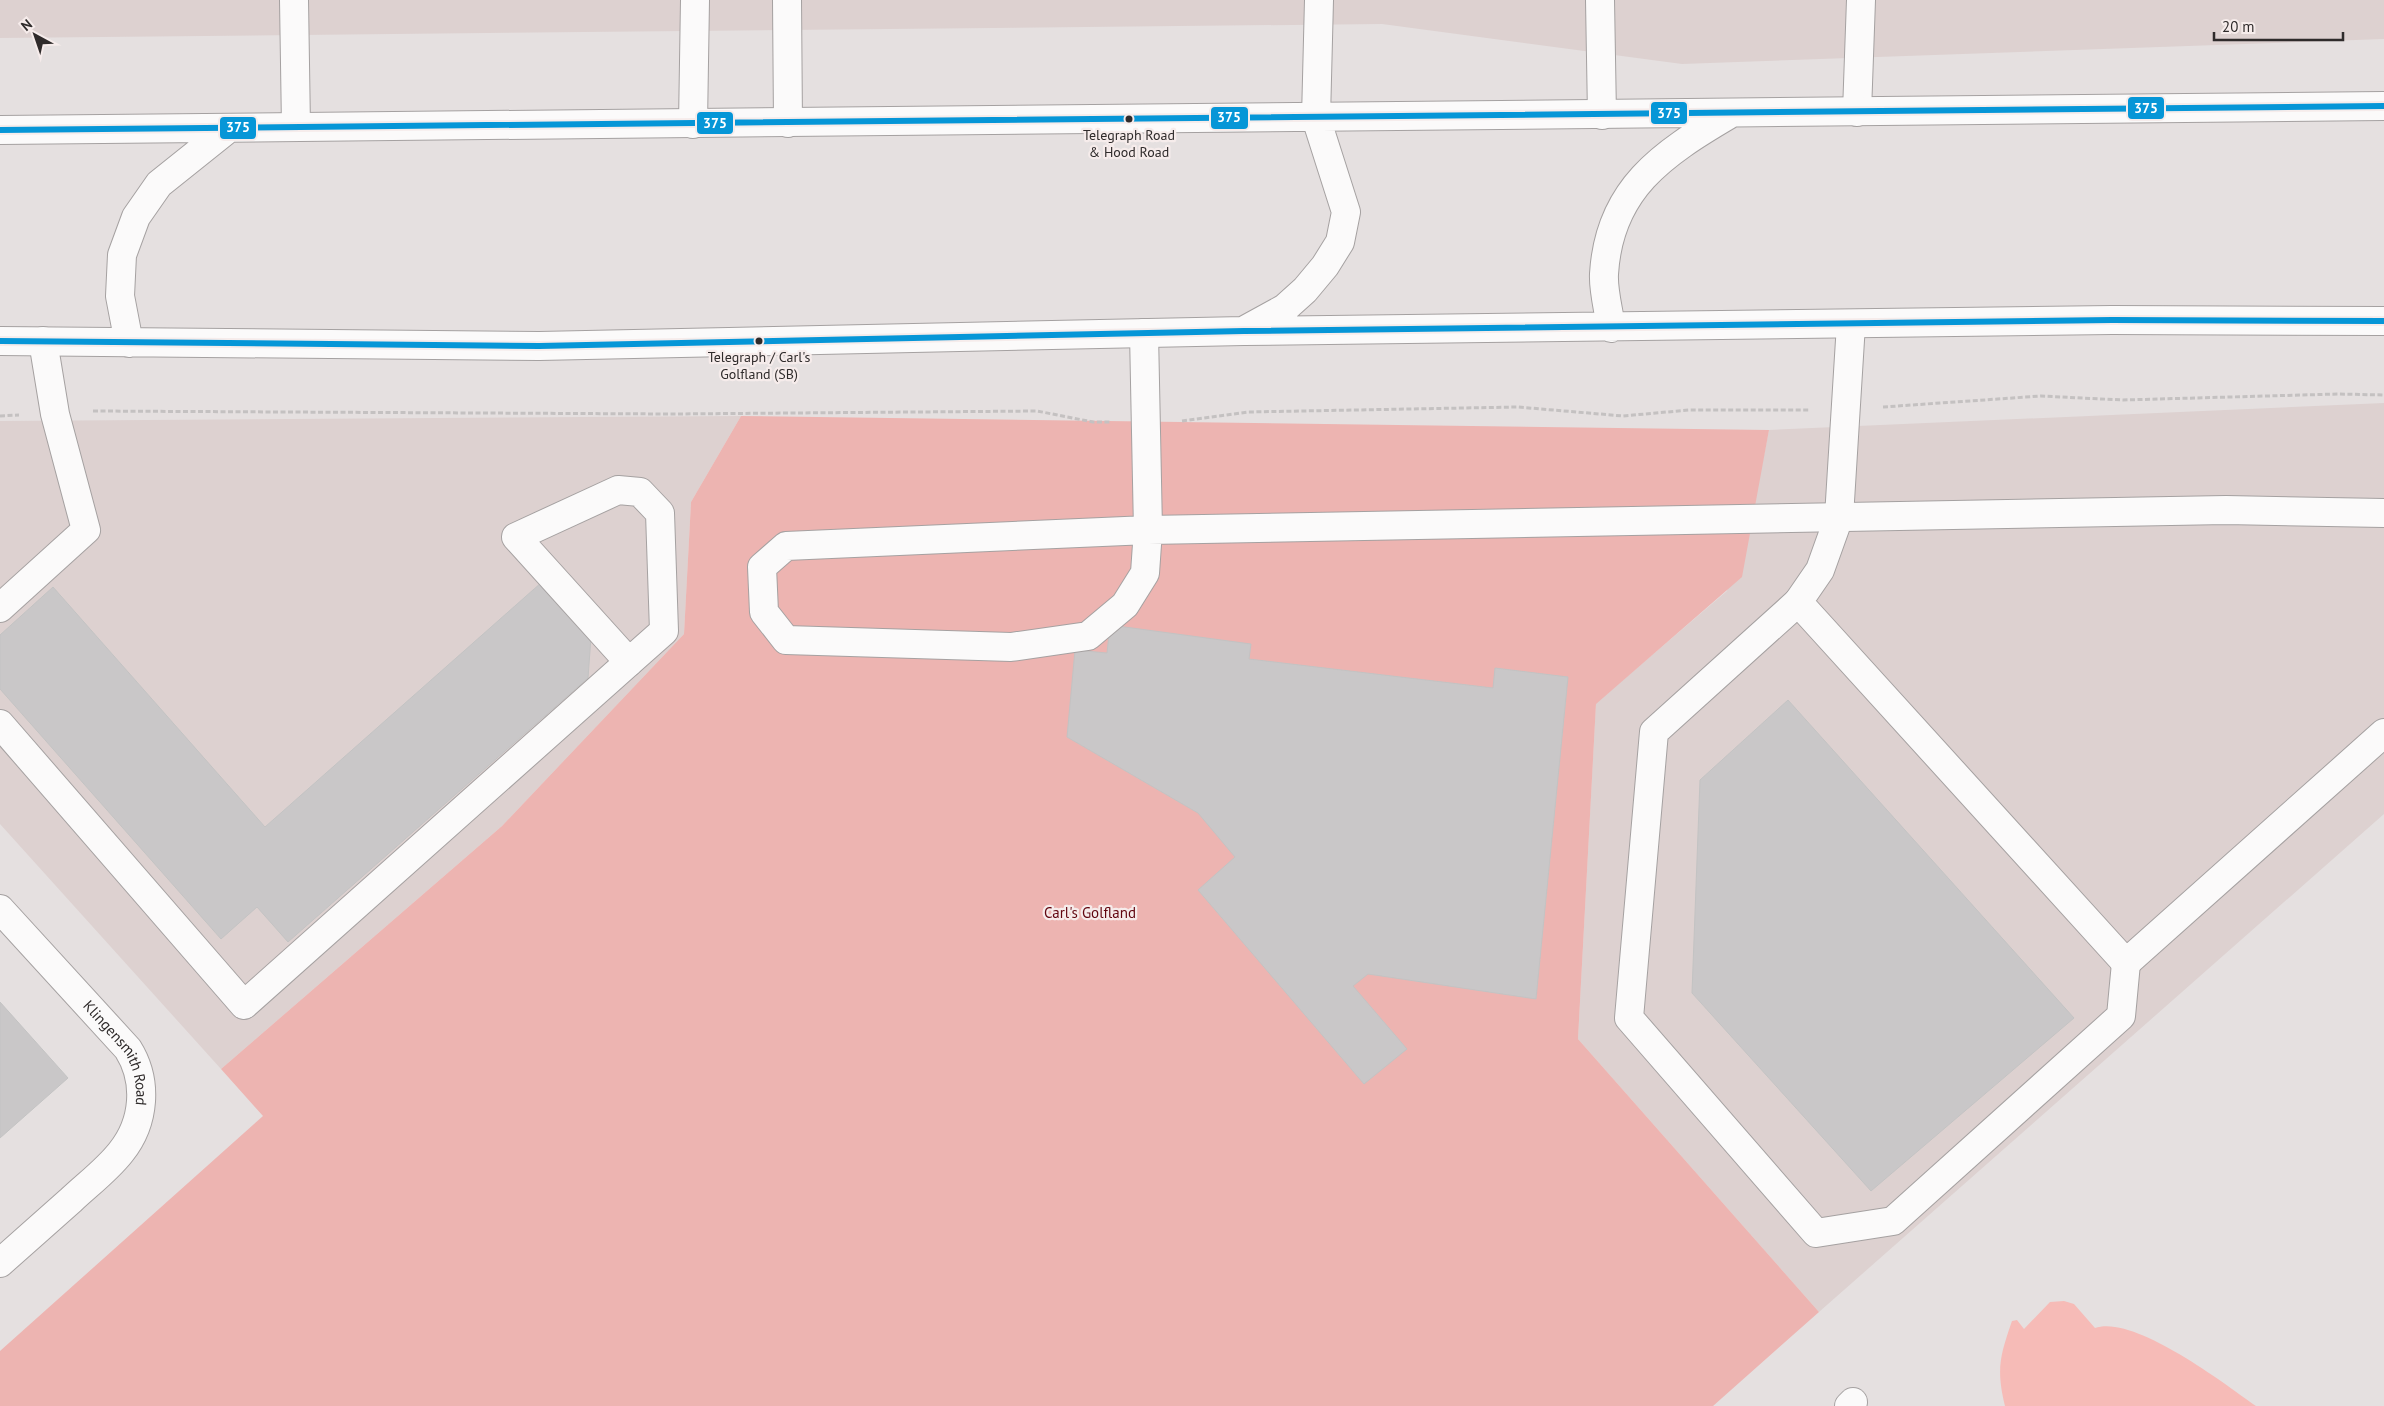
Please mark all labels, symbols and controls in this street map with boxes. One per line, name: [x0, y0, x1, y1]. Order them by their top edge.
north arrow: [10, 10, 60, 60]
scale bar: [2214, 10, 2343, 42]
text: N: [17, 15, 36, 35]
text: 20 m: [2222, 17, 2255, 36]
line badge: 375: [2127, 96, 2165, 120]
text: 375: [2134, 99, 2158, 117]
line badge: 375: [1650, 101, 1688, 125]
text: 375: [1657, 104, 1681, 122]
line badge: 375: [1210, 106, 1249, 130]
text: 375: [1217, 108, 1241, 126]
line badge: 375: [696, 111, 734, 135]
text: 375: [703, 114, 727, 132]
marker: Telegraph Road & Hood Road: [1124, 114, 1134, 124]
line badge: 375: [219, 116, 257, 140]
text: 375: [226, 118, 250, 136]
place label: Telegraph Road & Hood Road: [1083, 126, 1175, 161]
marker: Telegraph / Carl's Golfland (SB): [754, 336, 764, 346]
place label: Telegraph / Carl's Golfland (SB): [708, 348, 810, 383]
park label: Carl's Golfland: [1044, 903, 1136, 922]
street label: Klingensmith Road: [79, 996, 151, 1106]

